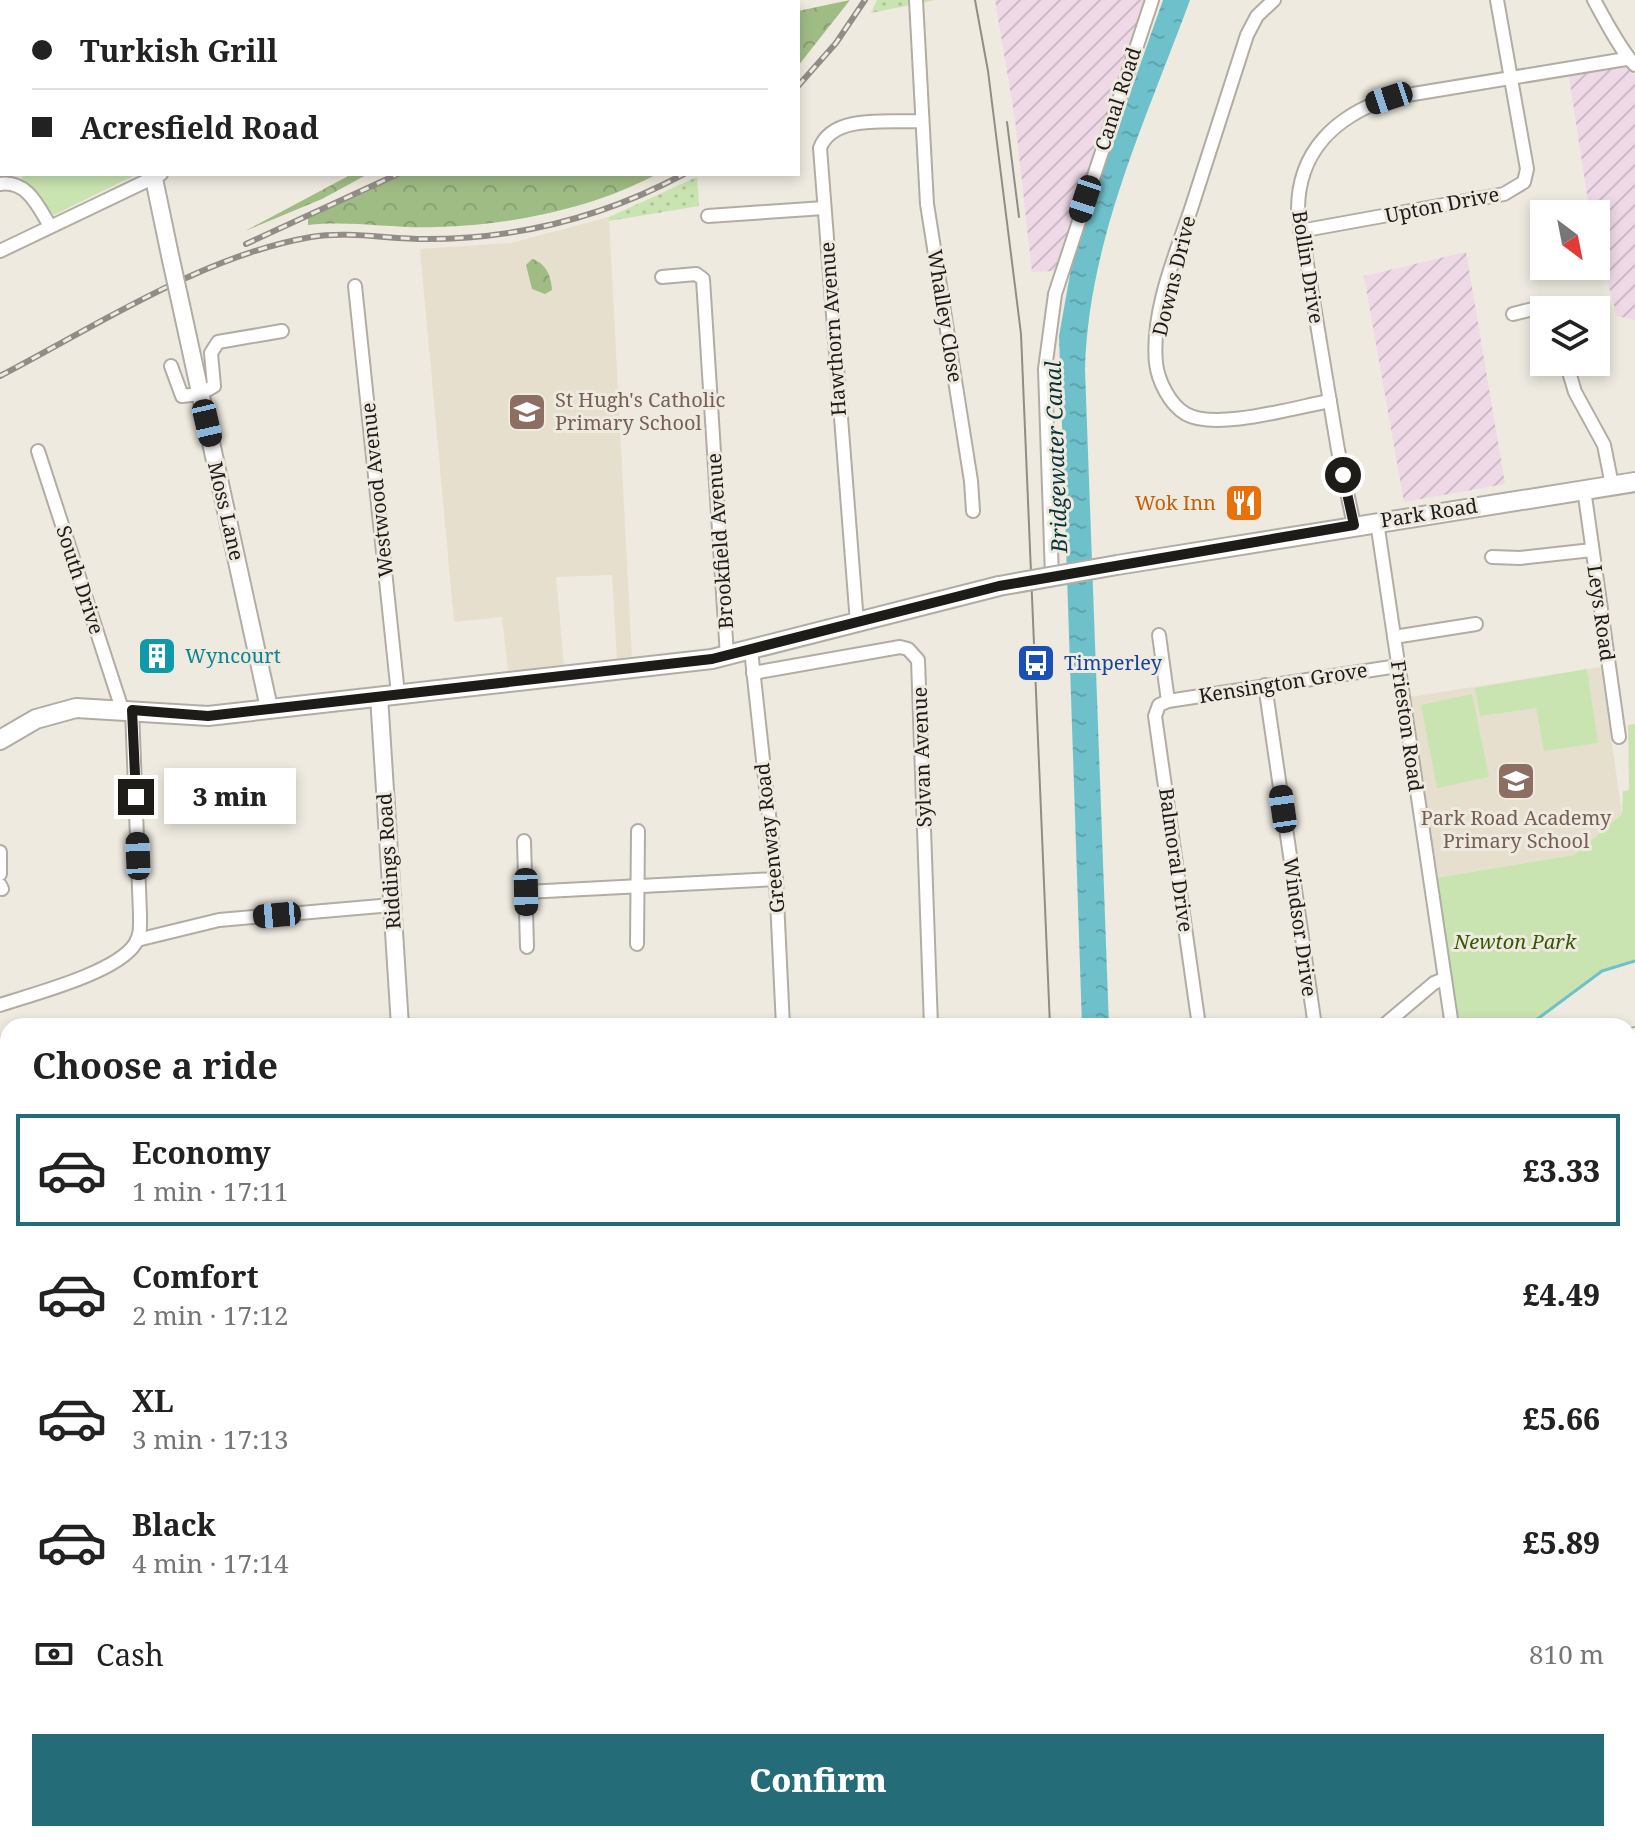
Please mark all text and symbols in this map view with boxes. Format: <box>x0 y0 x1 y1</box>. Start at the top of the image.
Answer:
text: Turkish Grill <box>80 30 278 71</box>
street label: Canal Road <box>1088 44 1147 154</box>
car <box>1362 79 1416 117</box>
text: Acresfield Road <box>80 107 319 148</box>
car <box>1066 172 1104 226</box>
street label: Upton Drive <box>1382 180 1501 229</box>
north arrow <box>1530 200 1610 280</box>
map controls <box>1530 200 1610 376</box>
street label: Bollin Drive <box>1286 208 1331 325</box>
street label: Downs Drive <box>1146 213 1202 339</box>
street label: Hawthorn Avenue <box>813 241 852 417</box>
street label: Whalley Close <box>922 248 969 384</box>
button: layers <box>1530 296 1610 376</box>
water label: Bridgewater Canal <box>1037 360 1073 555</box>
place label: St Hugh's Catholic Primary School <box>555 386 725 436</box>
school or university icon: St Hugh's Catholic Primary School <box>506 391 548 433</box>
car <box>190 397 224 449</box>
street label: Westwood Avenue <box>354 401 399 579</box>
street label: Brookfield Avenue <box>700 452 739 630</box>
route start <box>1325 457 1361 493</box>
street label: Moss Lane <box>202 459 251 563</box>
restaurant icon: Wok Inn <box>1223 482 1265 524</box>
place label: Wok Inn <box>1135 489 1216 516</box>
street label: Park Road <box>1378 492 1479 533</box>
street label: South Drive <box>50 522 111 638</box>
street label: Leys Road <box>1581 563 1622 663</box>
building icon: Wyncourt <box>136 635 178 677</box>
place label: Wyncourt <box>185 642 281 669</box>
bus stop icon: Timperley <box>1015 642 1057 684</box>
place label: Timperley <box>1064 649 1163 676</box>
street label: Kensington Grove <box>1197 656 1369 709</box>
street label: Frieston Road <box>1385 659 1430 793</box>
street label: Sylvan Avenue <box>906 686 937 828</box>
school or university icon: Park Road Academy Primary School <box>1495 760 1537 802</box>
street label: Greenway Road <box>748 762 791 914</box>
callout: 3 min <box>164 769 296 825</box>
text: 3 min <box>193 778 267 814</box>
route end <box>118 779 154 815</box>
car <box>1268 784 1298 834</box>
street label: Balmoral Drive <box>1153 786 1200 934</box>
street label: Riddings Road <box>370 792 407 930</box>
place label: Park Road Academy Primary School <box>1421 804 1612 854</box>
car <box>125 832 151 880</box>
street label: Windsor Drive <box>1277 856 1324 998</box>
car <box>514 868 538 916</box>
car <box>252 901 302 929</box>
park label: Newton Park <box>1453 928 1577 955</box>
text: Choose a ride <box>32 1041 278 1090</box>
text: Economy <box>132 1132 271 1173</box>
icon: car <box>36 1134 108 1206</box>
text: £3.33 <box>1523 1150 1600 1191</box>
text: 1 min · 17:11 <box>132 1173 289 1209</box>
text: Comfort <box>132 1256 259 1297</box>
icon: car <box>36 1258 108 1330</box>
text: £4.49 <box>1523 1274 1600 1315</box>
text: 2 min · 17:12 <box>132 1297 289 1333</box>
text: XL <box>132 1380 174 1421</box>
icon: car <box>36 1382 108 1454</box>
text: £5.66 <box>1523 1398 1600 1439</box>
text: 3 min · 17:13 <box>132 1421 289 1457</box>
text: Black <box>132 1504 216 1545</box>
icon: car <box>36 1506 108 1578</box>
text: £5.89 <box>1523 1522 1600 1563</box>
text: 4 min · 17:14 <box>132 1545 289 1581</box>
icon: cash <box>32 1632 76 1676</box>
text: Cash <box>96 1634 164 1675</box>
text: 810 m <box>1529 1636 1604 1672</box>
button: Confirm <box>32 1734 1604 1826</box>

